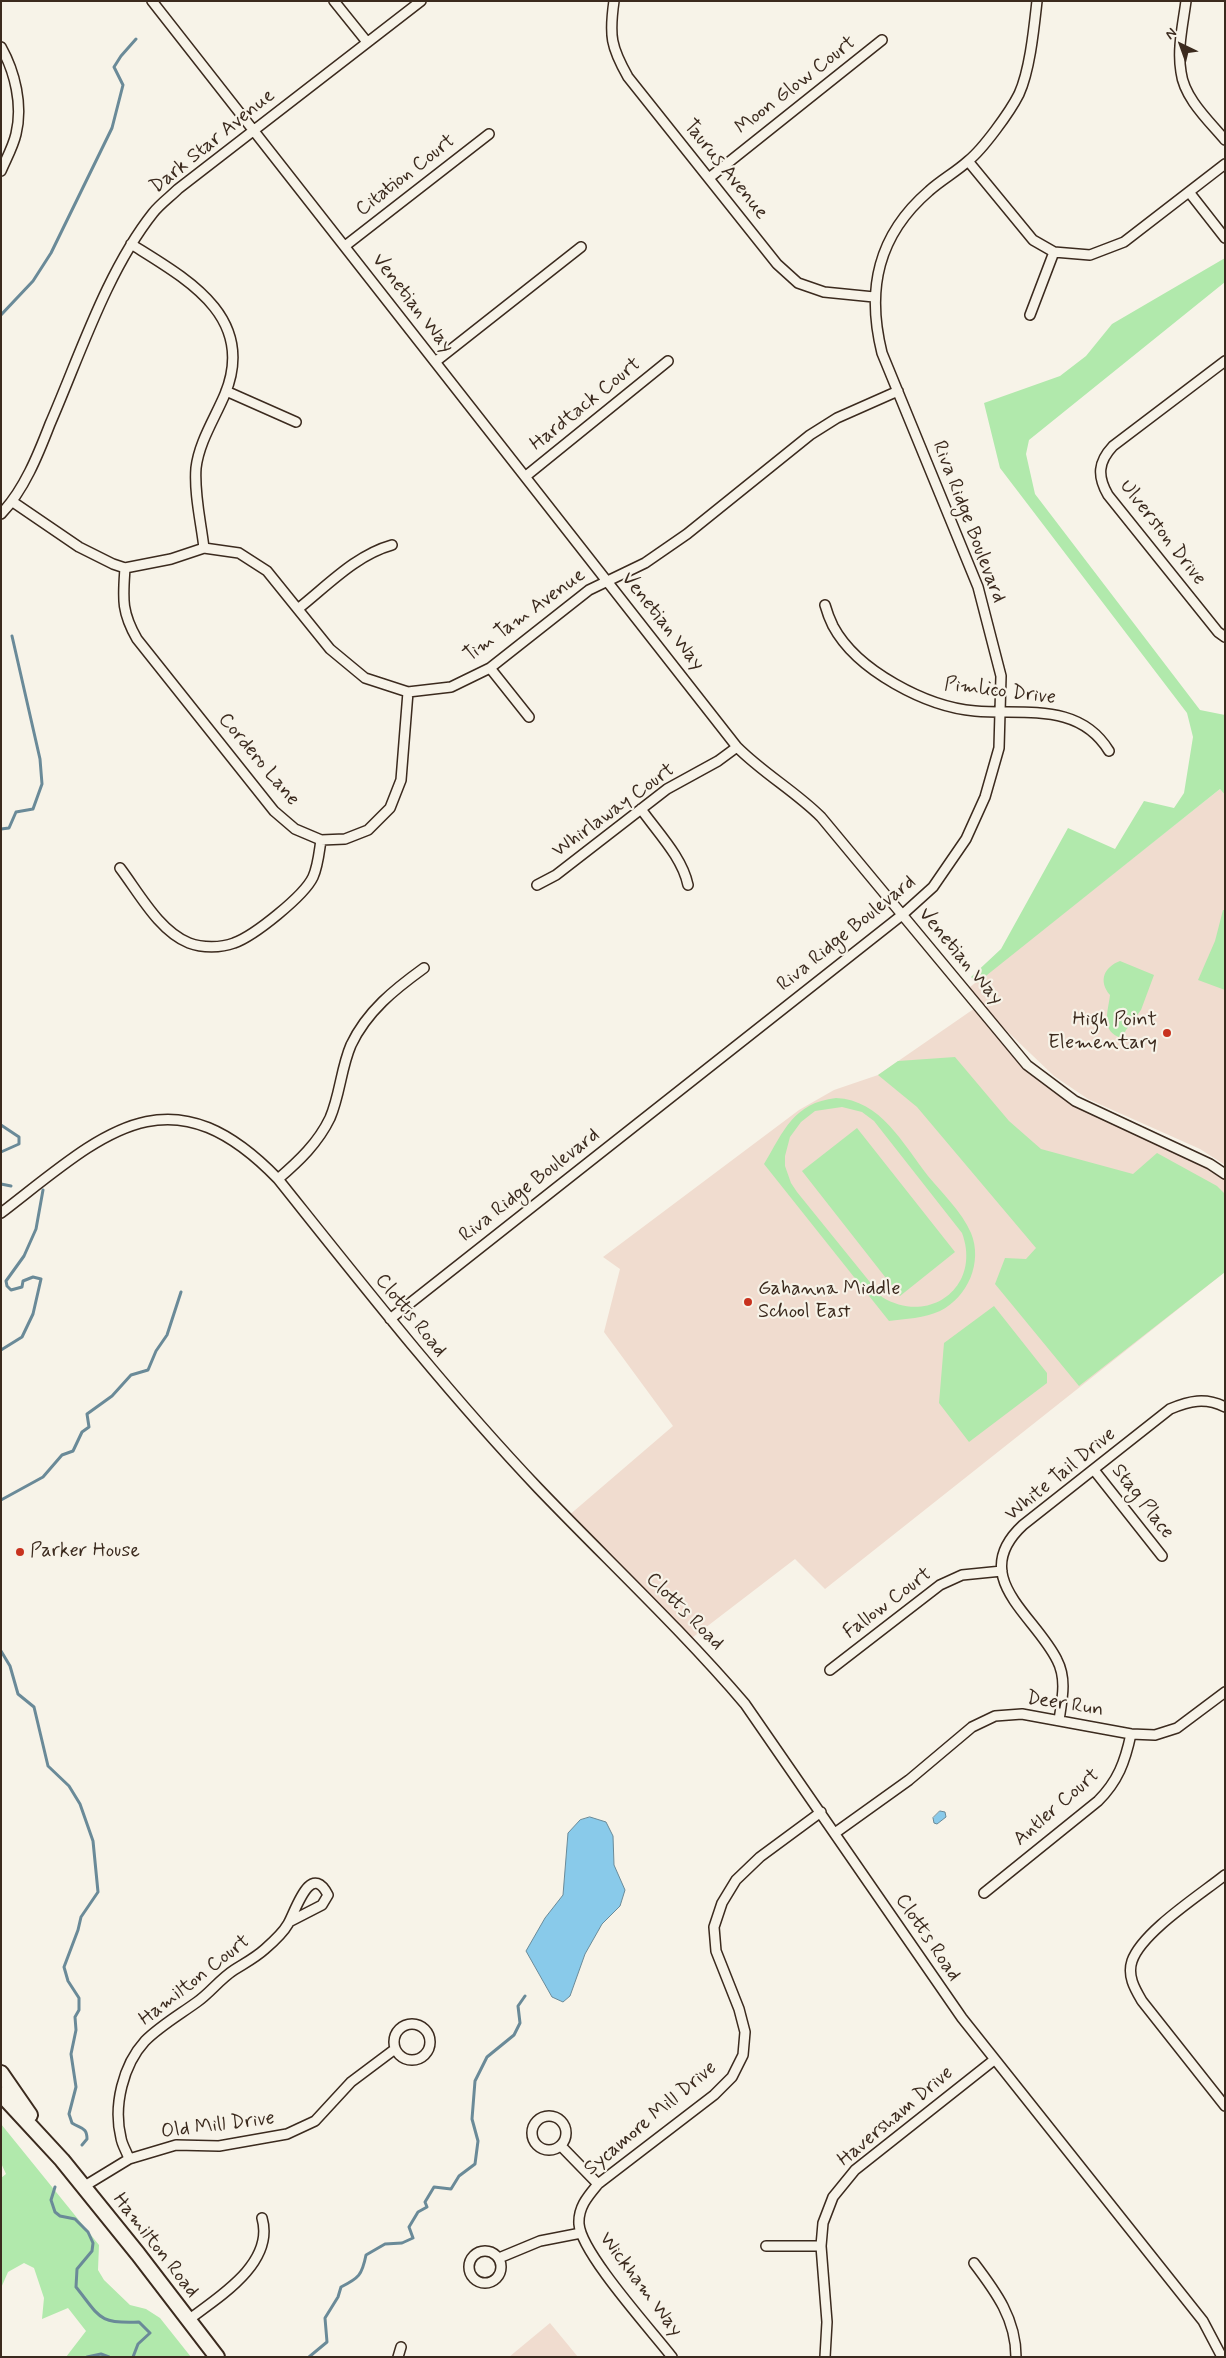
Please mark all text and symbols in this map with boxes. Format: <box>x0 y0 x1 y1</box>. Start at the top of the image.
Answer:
north arrow <box>1156 20 1206 70</box>
text: N <box>1161 24 1180 44</box>
street label: Moon Glow Court <box>731 32 861 140</box>
street label: Dark Star Avenue <box>146 84 280 200</box>
street label: Taurus Avenue <box>677 115 773 225</box>
street label: Citation Court <box>351 130 461 222</box>
street label: Venetian Way <box>366 249 458 359</box>
street label: Hardtack Court <box>526 353 646 457</box>
street label: Riva Ridge Boulevard <box>926 438 1010 606</box>
street label: Ulverston Drive <box>1113 475 1211 591</box>
street label: Tim Tam Avenue <box>460 564 590 668</box>
street label: Venetian Way <box>615 568 709 676</box>
street label: Pimlico Drive <box>943 673 1057 711</box>
street label: Cordero Lane <box>212 708 304 812</box>
street label: Whirlaway Court <box>548 759 680 863</box>
street label: Riva Ridge Boulevard <box>773 871 921 997</box>
street label: Venetian Way <box>912 903 1008 1011</box>
place label: High Point Elementary <box>1048 1009 1157 1056</box>
marker: High Point Elementary <box>1161 1027 1173 1039</box>
street label: Riva Ridge Boulevard <box>455 1124 605 1248</box>
street label: Clotts Road <box>369 1269 451 1363</box>
place label: Gahanna Middle School East <box>758 1278 900 1325</box>
marker: Gahanna Middle School East <box>742 1296 754 1308</box>
street label: White Tail Drive <box>1001 1423 1121 1527</box>
street label: Stag Place <box>1105 1460 1179 1544</box>
place label: Parker House <box>30 1540 140 1564</box>
marker: Parker House <box>14 1546 26 1558</box>
street label: Fallow Court <box>839 1563 937 1645</box>
street label: Clotts Road <box>640 1568 728 1656</box>
street label: Deer Run <box>1025 1687 1105 1723</box>
street label: Antler Court <box>1009 1764 1105 1852</box>
street label: Clotts Road <box>889 1890 965 1986</box>
street label: Hamilton Court <box>135 1930 255 2032</box>
street label: Sycamore Mill Drive <box>580 2057 722 2181</box>
street label: Haversham Drive <box>833 2062 959 2172</box>
street label: Old Mill Drive <box>160 2107 276 2145</box>
street label: Hamilton Road <box>107 2189 203 2303</box>
street label: Wickham Way <box>593 2228 687 2342</box>

